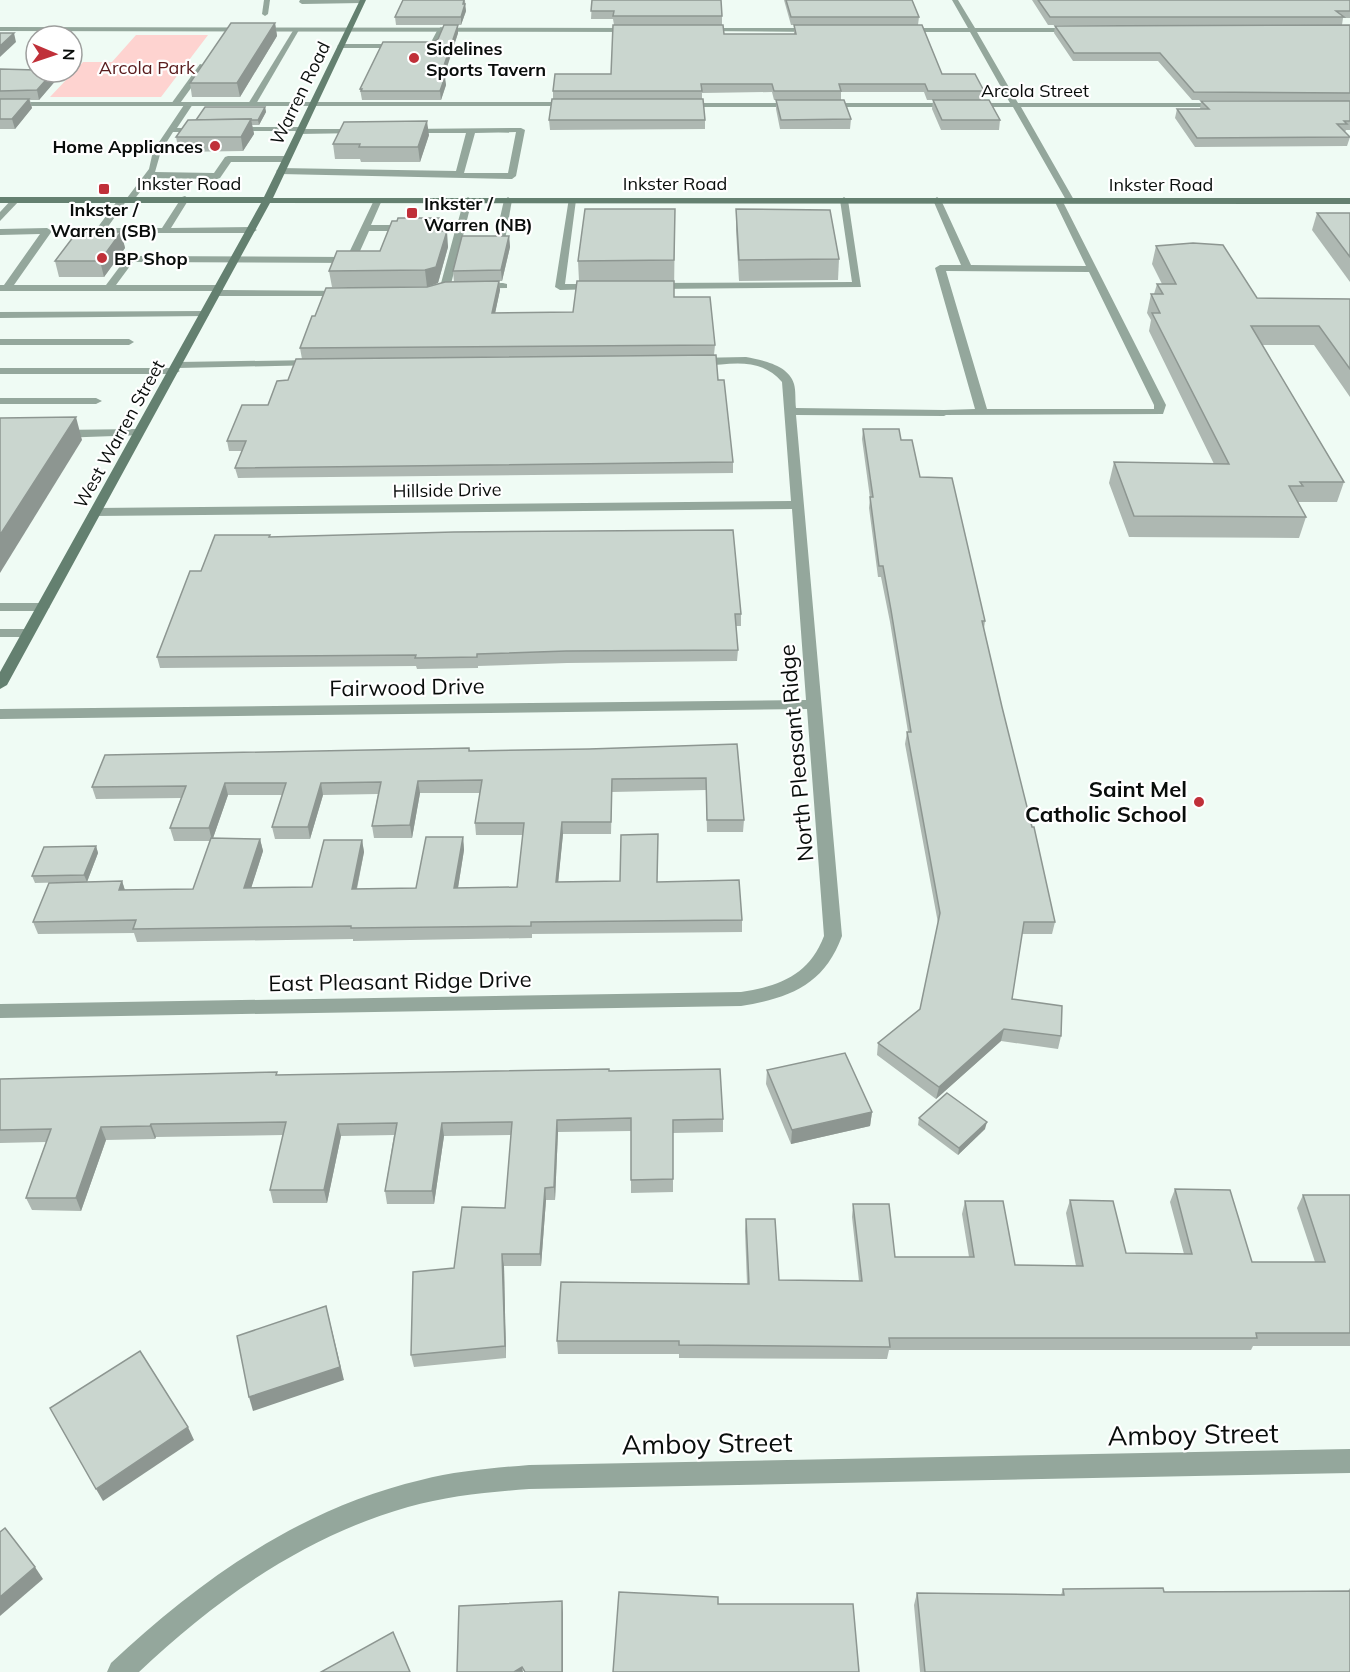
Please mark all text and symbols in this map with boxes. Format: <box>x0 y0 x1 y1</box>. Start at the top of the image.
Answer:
north arrow <box>24 24 84 84</box>
place label: Sidelines Sports Tavern <box>426 37 546 81</box>
street label: Warren Road <box>265 38 335 148</box>
text: N <box>59 48 79 61</box>
marker: Sidelines Sports Tavern <box>407 51 421 65</box>
park label: Arcola Park <box>99 56 196 79</box>
street label: Arcola Street <box>981 79 1089 102</box>
place label: Home Appliances <box>52 135 203 158</box>
marker: Home Appliances <box>208 139 222 153</box>
street label: Inkster Road <box>137 172 241 195</box>
street label: Inkster Road <box>623 172 727 195</box>
street label: Inkster Road <box>1109 173 1213 196</box>
marker: Inkster / Warren (SB) <box>97 182 111 196</box>
place label: Inkster / Warren (NB) <box>424 192 533 236</box>
place label: Inkster / Warren (SB) <box>51 198 157 242</box>
marker: Inkster / Warren (NB) <box>405 206 419 220</box>
place label: BP Shop <box>114 247 188 270</box>
marker: BP Shop <box>95 251 109 265</box>
street label: West Warren Street <box>69 356 169 512</box>
street label: Hillside Drive <box>392 478 502 502</box>
street label: North Pleasant Ridge <box>773 643 819 863</box>
street label: Fairwood Drive <box>329 672 485 702</box>
place label: Saint Mel Catholic School <box>1025 775 1187 828</box>
marker: Saint Mel Catholic School <box>1192 795 1206 809</box>
street label: East Pleasant Ridge Drive <box>268 965 532 997</box>
street label: Amboy Street <box>1107 1416 1279 1452</box>
street label: Amboy Street <box>621 1425 793 1461</box>

